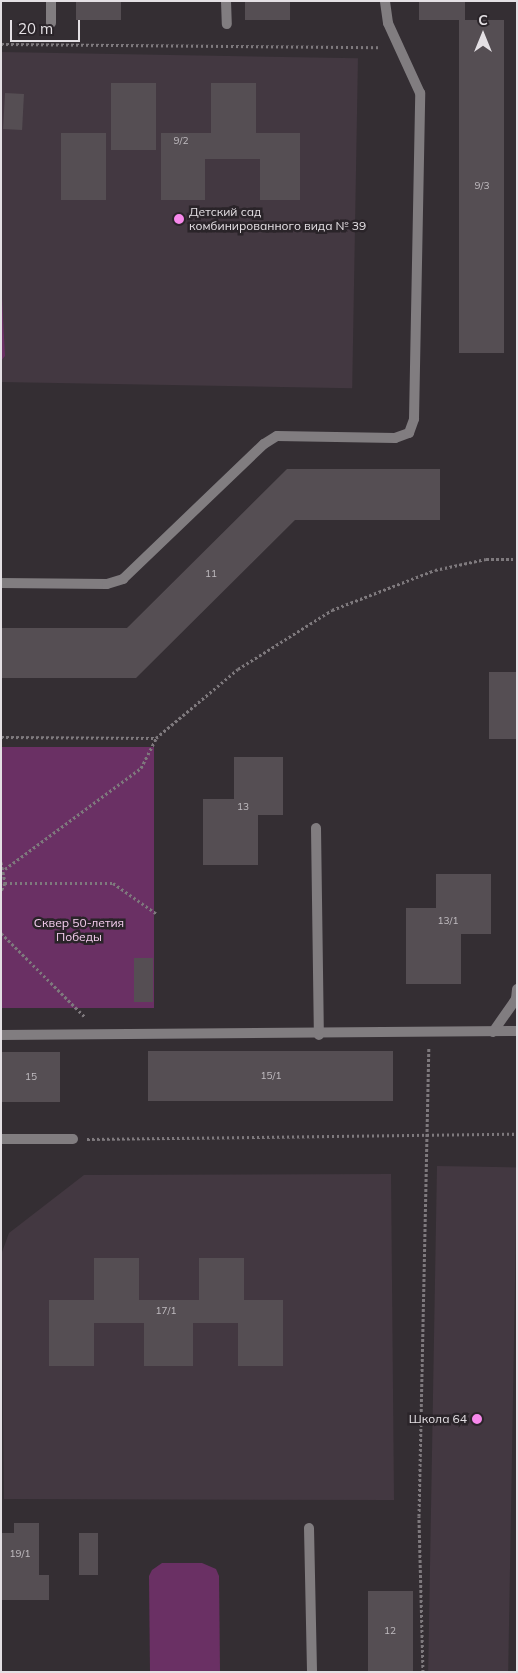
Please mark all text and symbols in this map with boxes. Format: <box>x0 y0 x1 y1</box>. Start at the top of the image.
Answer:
scale bar <box>12 10 82 42</box>
north arrow <box>458 10 508 60</box>
text: С <box>478 11 488 29</box>
text: 20 m <box>18 19 53 38</box>
house number: 9/2 <box>174 135 188 147</box>
house number: 9/3 <box>475 180 489 192</box>
place label: Детский сад комбинированного вида № 39 <box>189 205 366 233</box>
marker: Детский сад комбинированного вида № 39 <box>173 213 185 225</box>
house number: 11 <box>205 568 217 580</box>
house number: 13 <box>237 801 249 813</box>
house number: 13/1 <box>438 915 458 927</box>
park label: Сквер 50-летия Победы <box>34 916 124 944</box>
house number: 15/1 <box>261 1070 281 1082</box>
house number: 15 <box>25 1071 37 1083</box>
house number: 17/1 <box>156 1305 176 1317</box>
place label: Школа 64 <box>409 1412 467 1426</box>
marker: Школа 64 <box>471 1413 483 1425</box>
house number: 19/1 <box>10 1548 30 1560</box>
house number: 12 <box>384 1625 396 1637</box>

